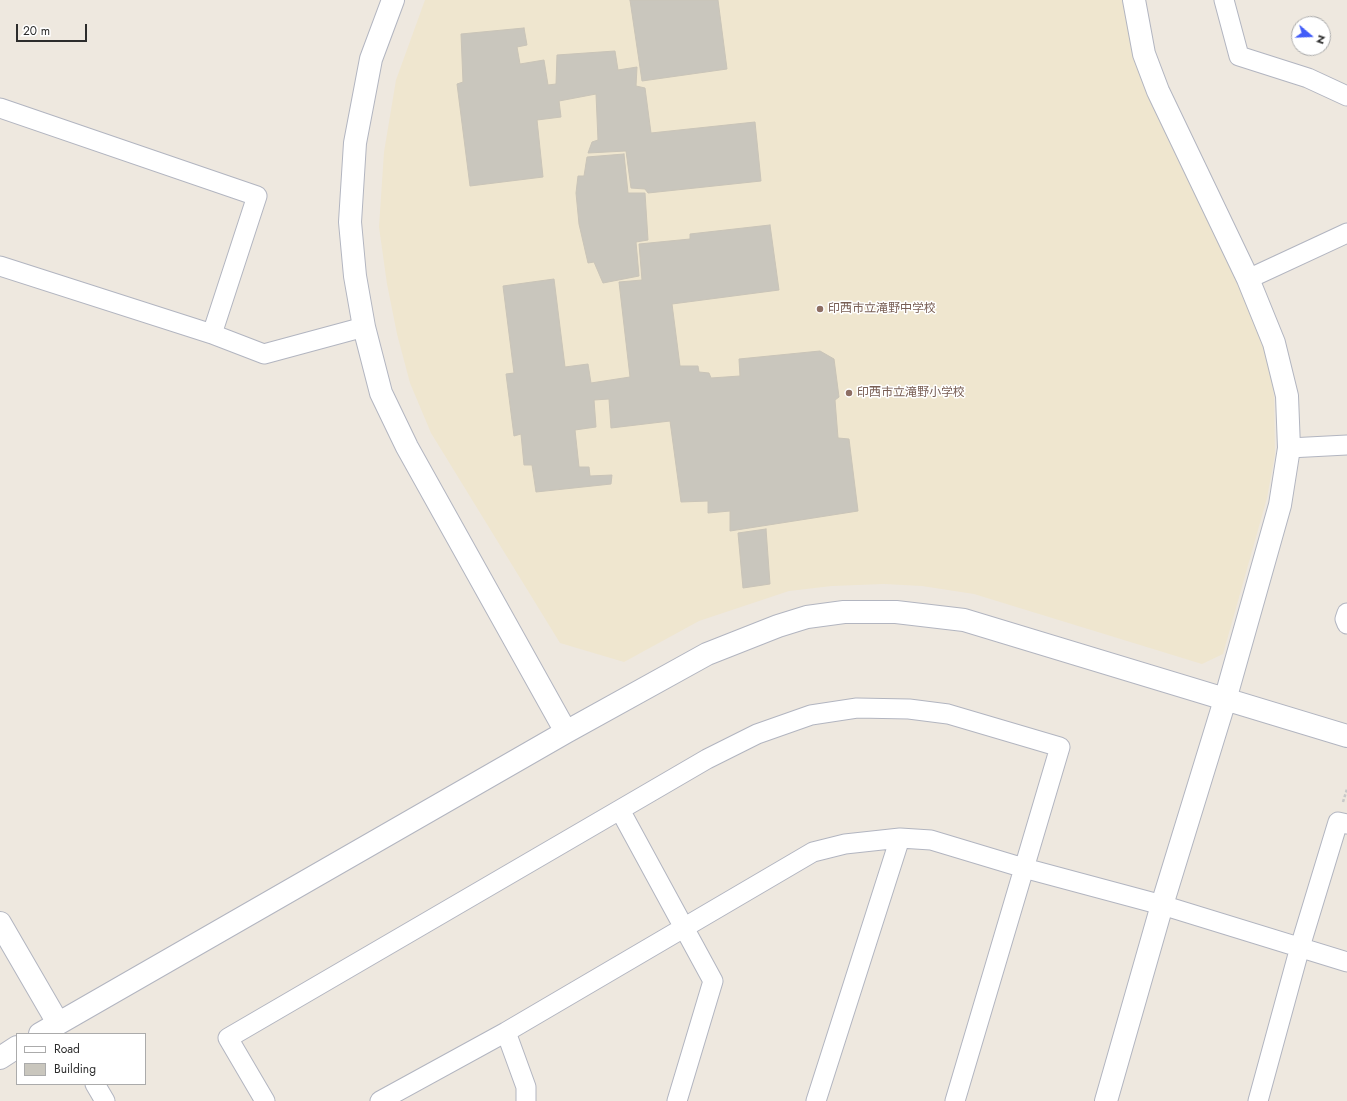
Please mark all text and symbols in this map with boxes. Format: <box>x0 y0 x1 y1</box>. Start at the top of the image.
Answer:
scale bar <box>18 16 89 42</box>
north arrow <box>1291 16 1331 56</box>
text: 20 m <box>23 22 50 40</box>
text: N <box>1312 33 1330 46</box>
place label: 印西市立滝野中学校 <box>828 302 936 316</box>
marker: 印西市立滝野中学校 <box>815 304 825 314</box>
place label: 印西市立滝野小学校 <box>857 386 965 400</box>
marker: 印西市立滝野小学校 <box>844 388 854 398</box>
legend <box>16 1033 146 1085</box>
text: Road <box>54 1040 80 1058</box>
text: Building <box>54 1060 96 1078</box>

